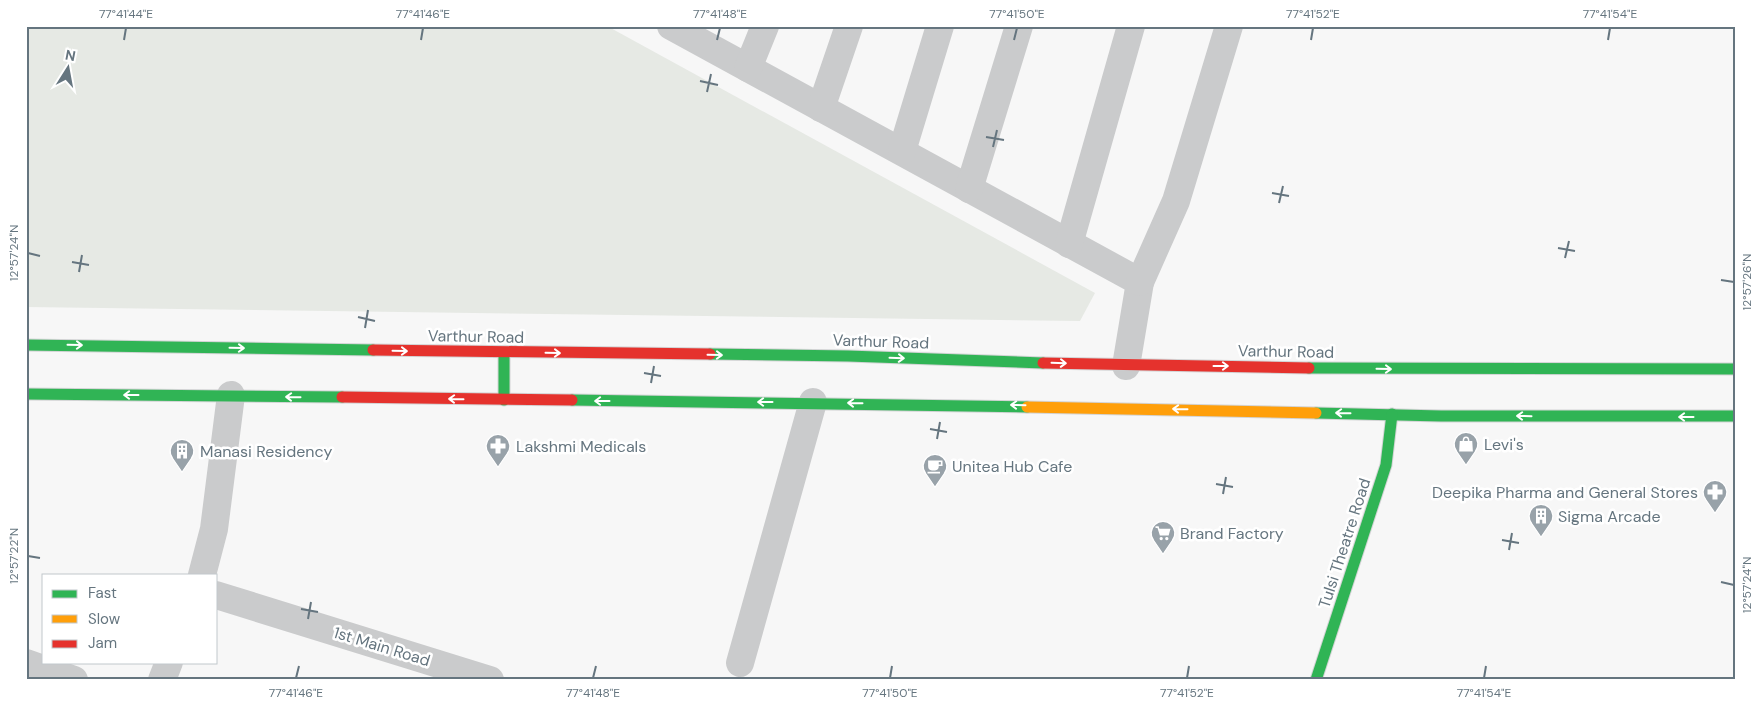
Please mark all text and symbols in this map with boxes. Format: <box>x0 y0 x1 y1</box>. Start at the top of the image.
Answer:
text: 77°41'44"E <box>99 6 153 22</box>
text: 77°41'46"E <box>396 6 450 22</box>
text: 77°41'48"E <box>693 6 747 22</box>
text: 77°41'50"E <box>989 6 1045 22</box>
text: 77°41'52"E <box>1286 6 1340 22</box>
text: 77°41'54"E <box>1583 6 1637 22</box>
north arrow <box>42 42 92 92</box>
text: N <box>64 45 77 65</box>
text: 12°57'24"N <box>6 225 22 281</box>
text: 12°57'26"N <box>1739 254 1755 310</box>
street label: Varthur Road <box>428 325 524 348</box>
street label: Varthur Road <box>832 329 930 354</box>
street label: Varthur Road <box>1238 340 1334 363</box>
one-way arrow <box>67 341 83 350</box>
one-way arrow <box>229 343 245 353</box>
one-way arrow <box>392 346 408 356</box>
one-way arrow <box>544 348 560 358</box>
one-way arrow <box>706 350 723 360</box>
one-way arrow <box>888 353 904 363</box>
one-way arrow <box>1051 359 1067 368</box>
one-way arrow <box>1213 361 1229 371</box>
one-way arrow <box>1376 364 1392 374</box>
one-way arrow <box>123 390 139 400</box>
one-way arrow <box>285 392 301 401</box>
one-way arrow <box>448 394 464 404</box>
one-way arrow <box>594 396 610 406</box>
one-way arrow <box>757 397 773 407</box>
one-way arrow <box>848 398 864 407</box>
one-way arrow <box>1010 400 1026 410</box>
one-way arrow <box>1173 404 1189 414</box>
one-way arrow <box>1335 408 1352 418</box>
one-way arrow <box>1516 411 1532 421</box>
one-way arrow <box>1678 412 1694 422</box>
shop icon: Levi's <box>1453 431 1479 465</box>
pharmacy icon: Lakshmi Medicals <box>485 433 511 467</box>
place label: Levi's <box>1484 434 1524 455</box>
place label: Lakshmi Medicals <box>516 436 646 457</box>
building icon: Manasi Residency <box>169 438 195 472</box>
place label: Manasi Residency <box>200 441 333 462</box>
cafe icon: Unitea Hub Cafe <box>922 453 948 487</box>
place label: Unitea Hub Cafe <box>952 456 1072 477</box>
street label: Tulsi Theatre Road <box>1314 476 1375 611</box>
pharmacy icon: Deepika Pharma and General Stores <box>1702 479 1728 513</box>
place label: Deepika Pharma and General Stores <box>1432 482 1698 503</box>
building icon: Sigma Arcade <box>1528 503 1554 537</box>
place label: Sigma Arcade <box>1558 506 1660 527</box>
supermarket icon: Brand Factory <box>1150 520 1176 554</box>
place label: Brand Factory <box>1180 523 1284 544</box>
text: 12°57'22"N <box>6 528 22 584</box>
text: 12°57'24"N <box>1739 557 1755 613</box>
legend <box>42 574 218 664</box>
text: Fast <box>88 583 117 603</box>
text: Slow <box>88 609 121 629</box>
street label: 1st Main Road <box>331 622 433 671</box>
text: Jam <box>88 633 117 653</box>
text: 77°41'46"E <box>269 685 323 701</box>
text: 77°41'48"E <box>566 685 620 701</box>
text: 77°41'50"E <box>862 685 918 701</box>
text: 77°41'52"E <box>1160 685 1214 701</box>
text: 77°41'54"E <box>1457 685 1511 701</box>

